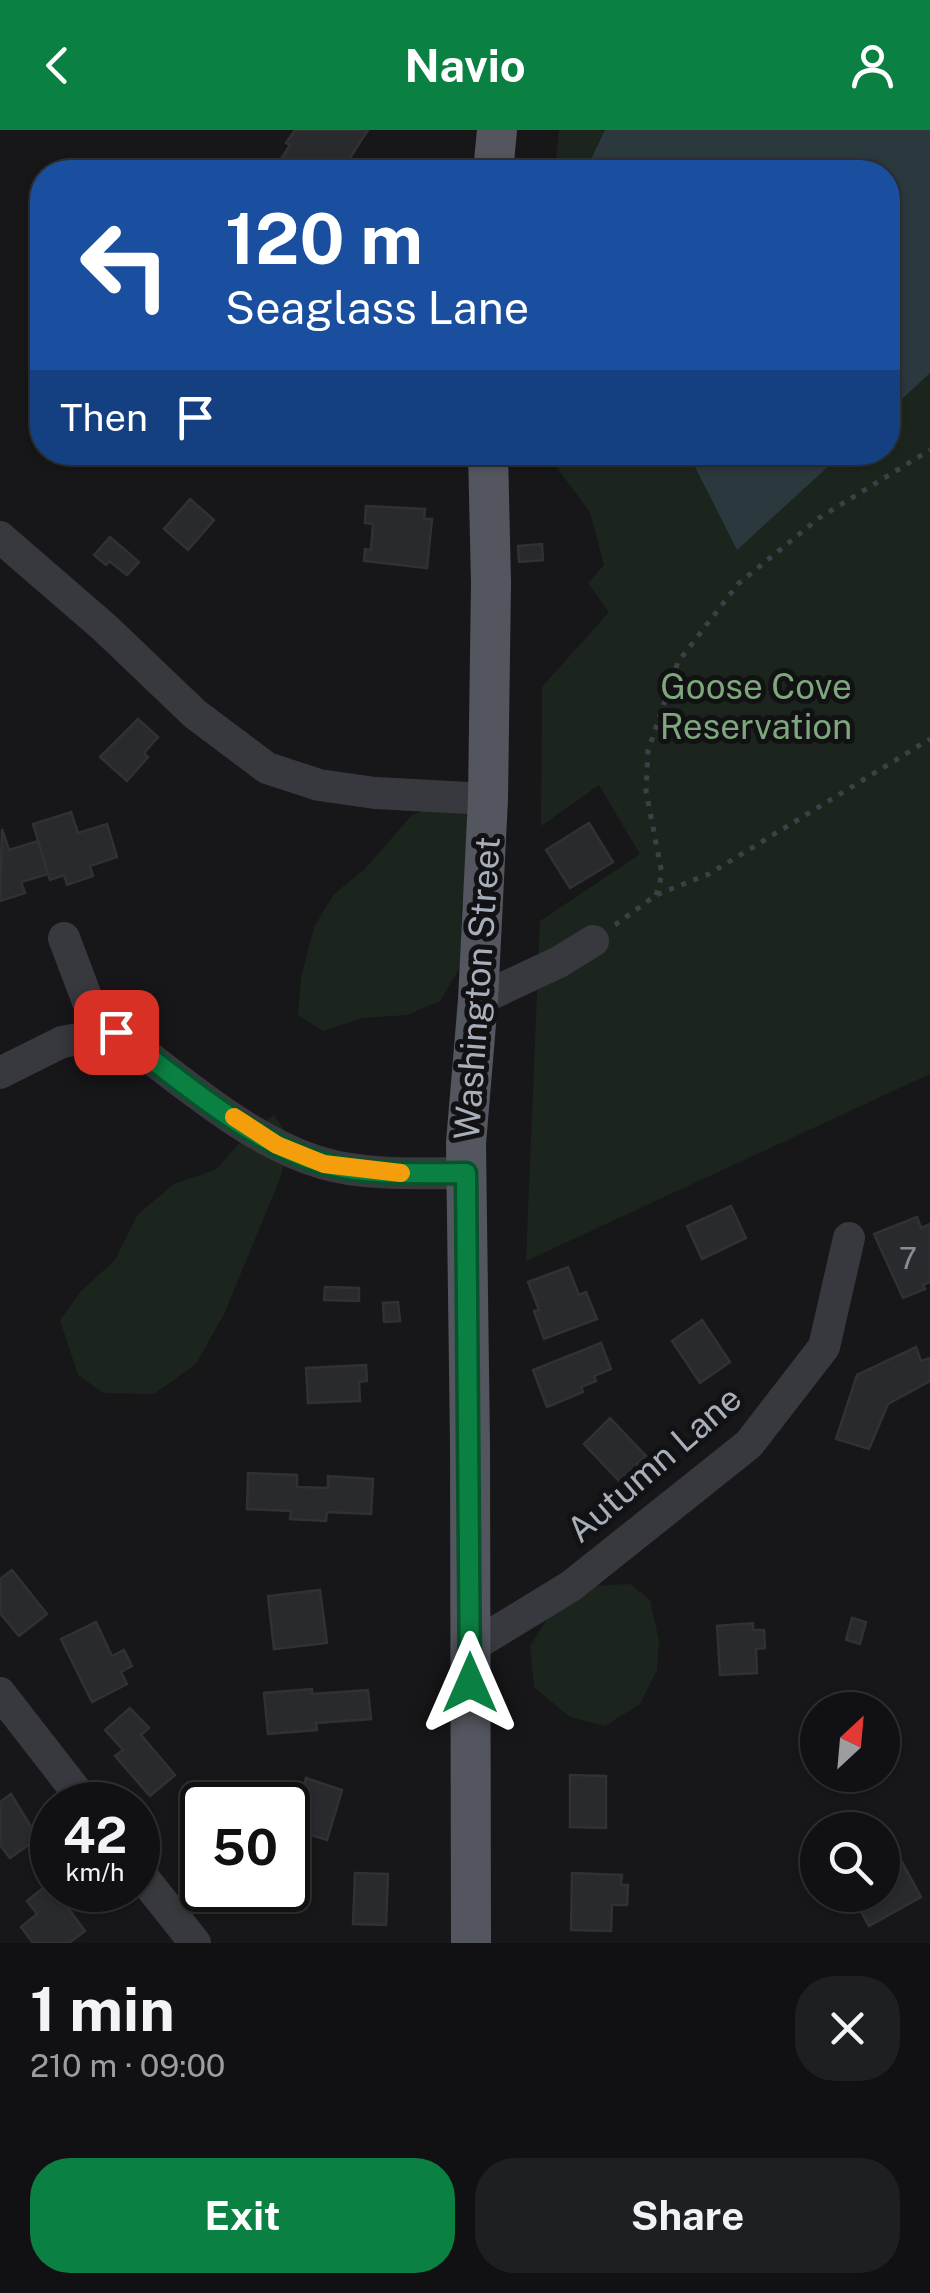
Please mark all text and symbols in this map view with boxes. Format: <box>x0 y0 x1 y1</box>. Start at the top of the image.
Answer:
icon: back <box>30 38 85 93</box>
icon: person <box>845 38 900 93</box>
text: Navio <box>404 39 526 92</box>
text: 120 m <box>225 197 423 280</box>
icon: left <box>60 200 190 330</box>
text: Seaglass Lane <box>225 281 529 334</box>
icon: arrive <box>168 390 223 445</box>
text: Then <box>60 395 148 440</box>
park label: Goose Cove Reservation <box>660 666 852 747</box>
street label: Washington Street <box>446 835 508 1141</box>
pin <box>74 990 159 1075</box>
icon: arrive <box>89 1005 144 1060</box>
house number: 7 <box>899 1240 917 1276</box>
street label: Autumn Lane <box>559 1377 749 1551</box>
position arrow <box>418 1631 522 1735</box>
north arrow <box>800 1692 900 1792</box>
map controls <box>800 1692 900 1912</box>
speed limit sign: 50 <box>180 1782 310 1912</box>
text: 42 <box>63 1805 127 1864</box>
button: search <box>800 1812 900 1912</box>
text: km/h <box>66 1857 124 1887</box>
text: 1 min <box>30 1974 175 2045</box>
button: close <box>795 1976 900 2081</box>
text: 210 m · 09:00 <box>30 2047 225 2084</box>
button: Exit <box>30 2158 455 2273</box>
button: Share <box>475 2158 900 2273</box>

